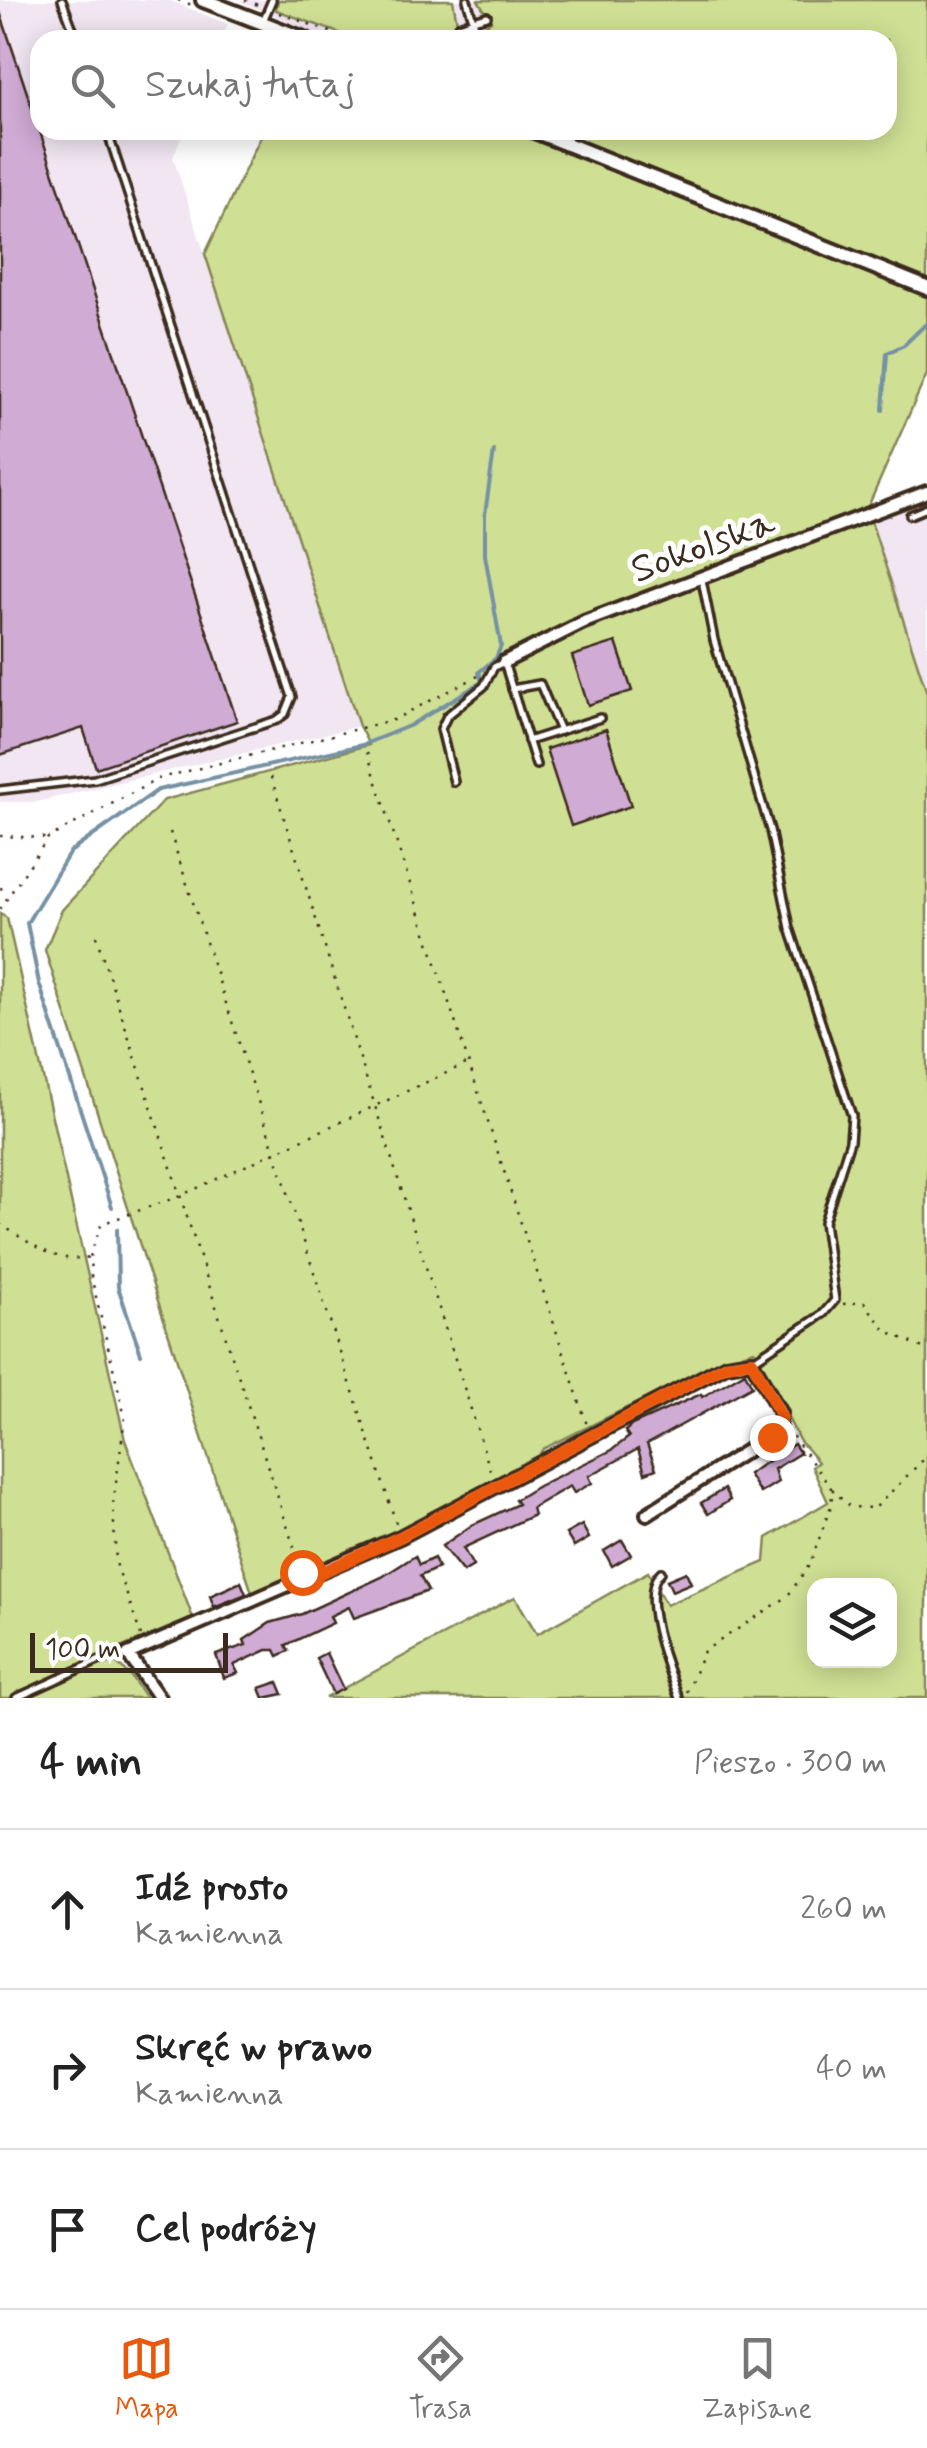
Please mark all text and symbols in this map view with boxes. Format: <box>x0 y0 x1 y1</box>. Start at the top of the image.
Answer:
search box <box>30 30 897 140</box>
icon: search <box>65 58 120 113</box>
text: Szukaj tutaj <box>145 61 355 110</box>
street label: Sokolska <box>624 497 783 597</box>
route end <box>750 1415 796 1461</box>
route start <box>280 1550 326 1596</box>
map controls <box>807 1578 897 1668</box>
button: layers <box>807 1578 897 1668</box>
scale bar <box>30 1628 228 1672</box>
text: 100 m <box>45 1632 120 1669</box>
text: 4 min <box>40 1736 142 1791</box>
text: Pieszo · 300 m <box>694 1742 887 1784</box>
text: Idź prosto <box>135 1864 288 1913</box>
icon: ahead <box>40 1882 95 1937</box>
text: 260 m <box>800 1888 887 1930</box>
text: Kamienna <box>135 1913 284 1955</box>
text: Skręć w prawo <box>135 2024 372 2073</box>
icon: right <box>40 2042 95 2097</box>
text: 40 m <box>816 2048 887 2090</box>
text: Kamienna <box>135 2073 284 2115</box>
icon: arrive <box>40 2202 95 2257</box>
text: Cel podróży <box>135 2205 317 2254</box>
tab: Mapa <box>115 2331 179 2428</box>
tab: Trasa <box>409 2331 472 2428</box>
tab: Zapisane <box>702 2331 812 2428</box>

